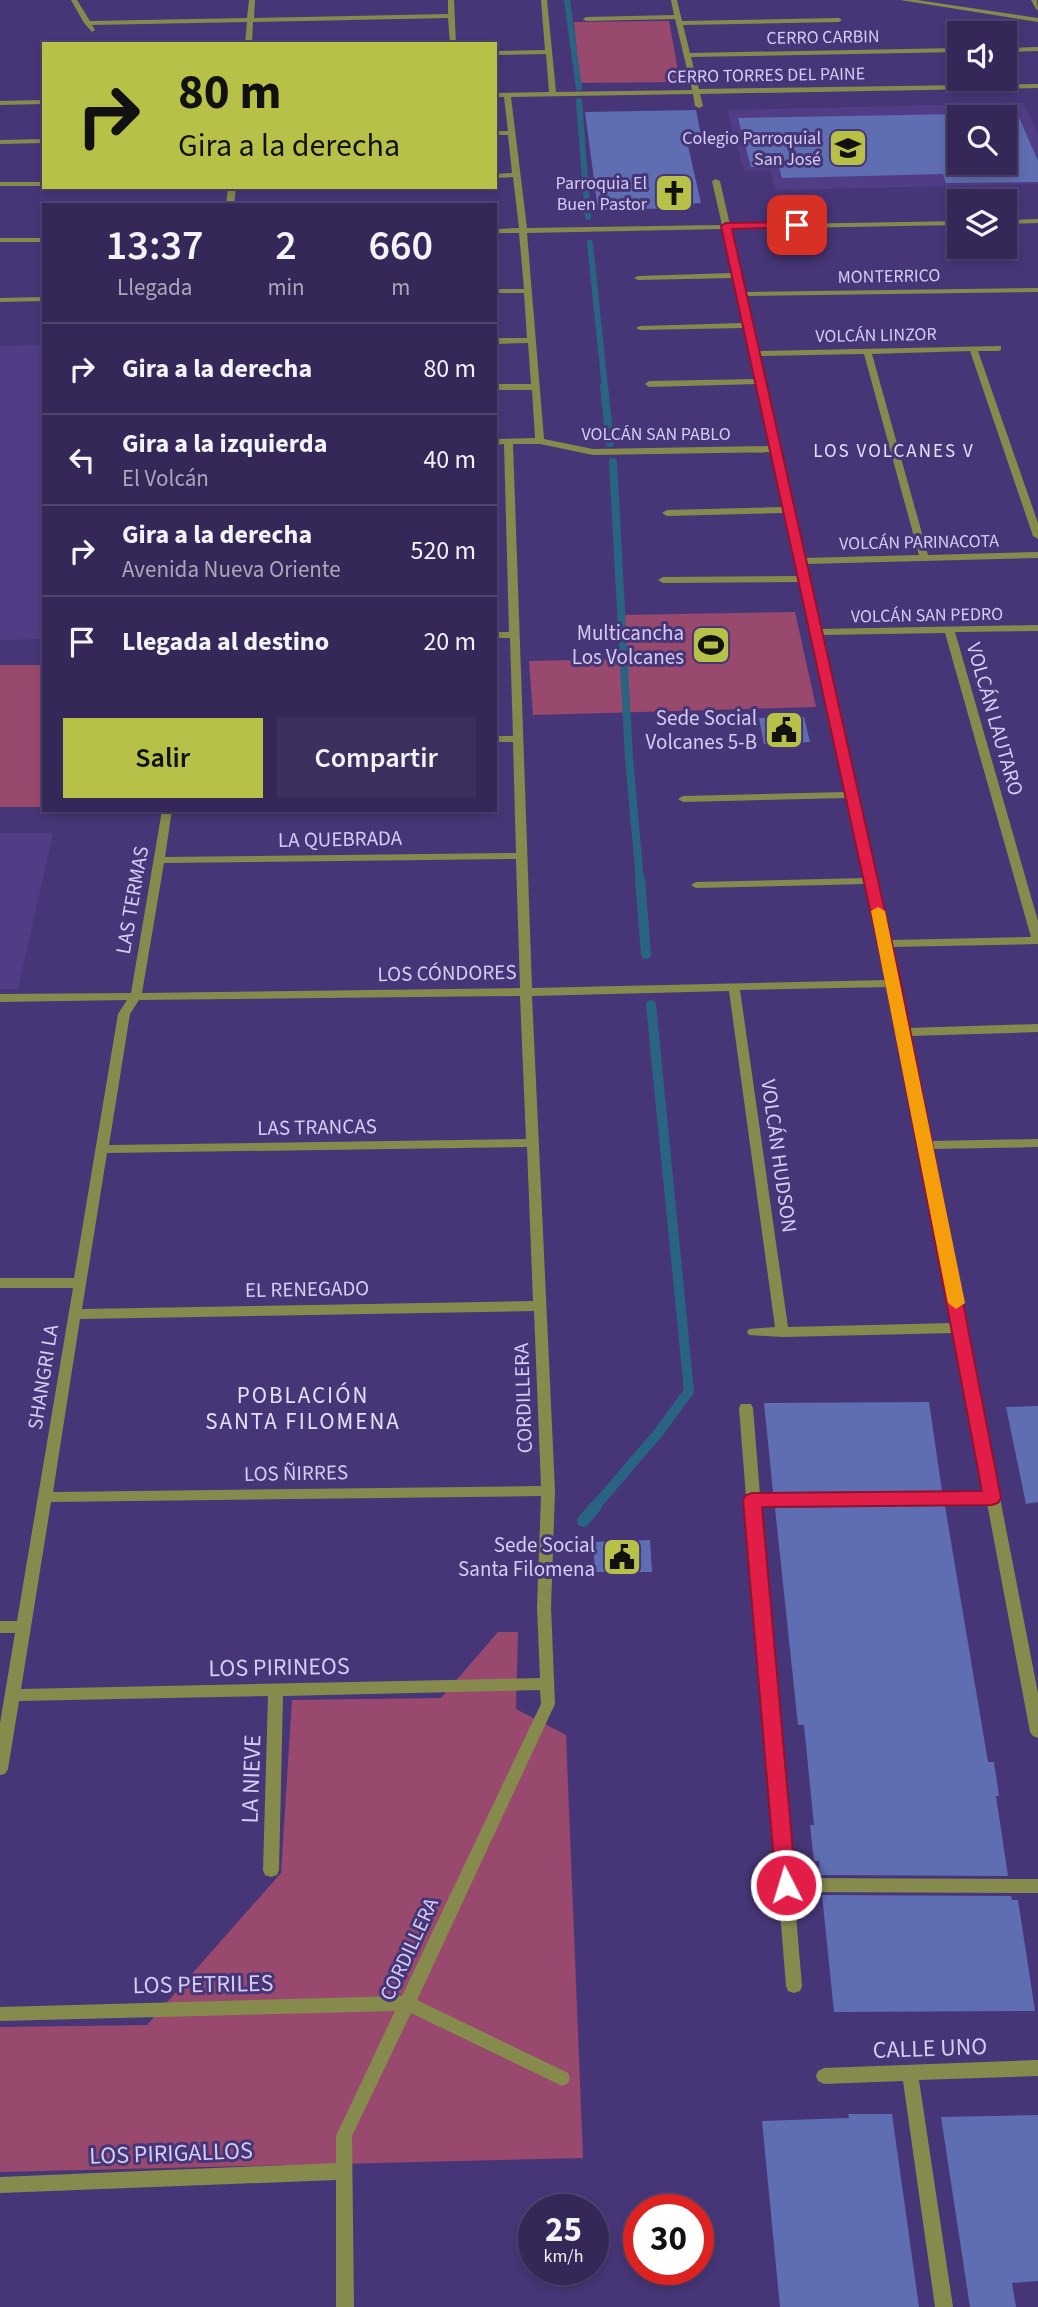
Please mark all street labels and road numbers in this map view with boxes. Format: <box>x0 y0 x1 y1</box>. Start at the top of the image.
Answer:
street label: CERRO CARBIN <box>766 24 880 51</box>
street label: CERRO TORRES DEL PAINE <box>667 61 865 90</box>
street label: MONTERRICO <box>837 263 941 290</box>
street label: VOLCÁN LINZOR <box>815 322 937 349</box>
street label: VOLCÁN SAN PABLO <box>581 422 731 447</box>
street label: VOLCÁN PARINACOTA <box>839 529 999 556</box>
street label: VOLCÁN SAN PEDRO <box>851 602 1003 629</box>
street label: VOLCÁN LAUTARO <box>959 639 1031 799</box>
street label: LA QUEBRADA <box>278 823 403 855</box>
street label: LAS TERMAS <box>108 844 156 956</box>
street label: LOS CÓNDORES <box>377 957 517 989</box>
street label: VOLCÁN HUDSON <box>753 1078 805 1234</box>
street label: LAS TRANCAS <box>257 1111 377 1143</box>
street label: EL RENEGADO <box>245 1273 369 1305</box>
street label: SHANGRI LA <box>20 1322 66 1432</box>
street label: CORDILLERA <box>506 1342 540 1454</box>
street label: LOS ÑIRRES <box>244 1457 348 1489</box>
street label: LOS PIRINEOS <box>208 1649 350 1686</box>
street label: LA NIEVE <box>232 1734 271 1824</box>
street label: CORDILLERA <box>372 1892 446 2005</box>
street label: LOS PETRILES <box>132 1966 274 2003</box>
street label: CALLE UNO <box>872 2029 988 2068</box>
street label: LOS PIRIGALLOS <box>89 2133 253 2174</box>

